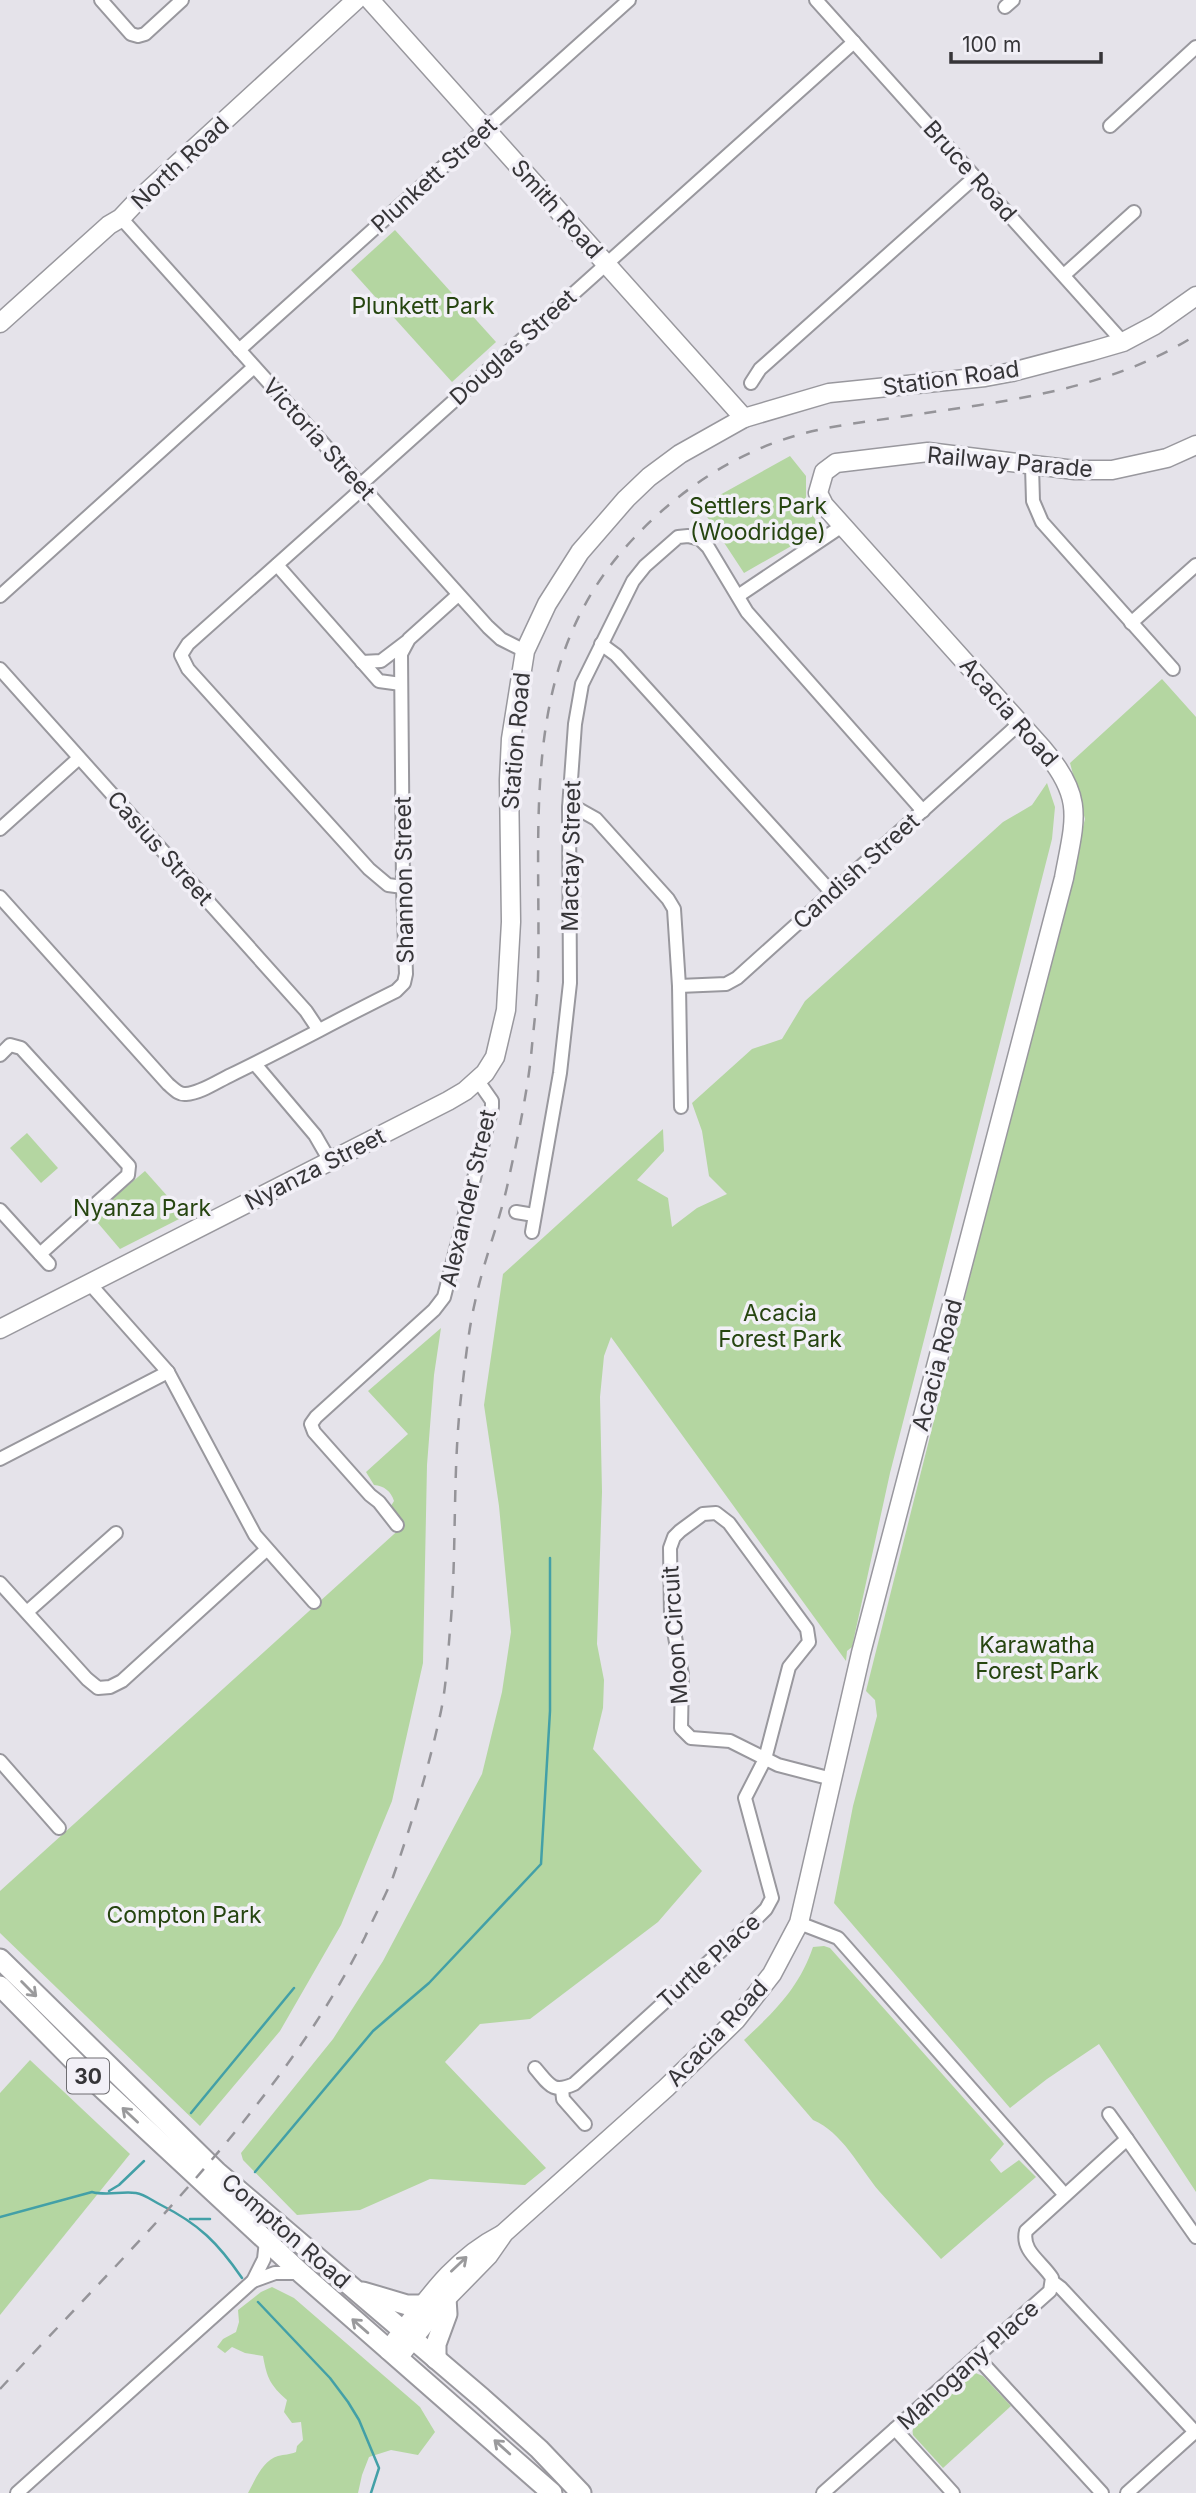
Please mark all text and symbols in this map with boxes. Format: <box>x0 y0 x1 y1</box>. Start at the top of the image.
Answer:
scale bar <box>951 21 1102 65</box>
text: 100 m <box>962 32 1021 57</box>
street label: North Road <box>125 111 235 215</box>
street label: Plunkett Street <box>366 111 503 239</box>
street label: Bruce Road <box>918 115 1022 227</box>
street label: Smith Road <box>505 154 609 264</box>
street label: Douglas Street <box>444 283 582 411</box>
park label: Plunkett Park <box>351 292 495 320</box>
street label: Station Road <box>881 355 1021 401</box>
street label: Victoria Street <box>257 372 381 506</box>
street label: Railway Parade <box>926 441 1094 483</box>
park label: Settlers Park (Woodridge) <box>689 492 827 546</box>
street label: Acacia Road <box>954 652 1064 772</box>
street label: Station Road <box>496 671 536 811</box>
street label: Mactay Street <box>556 780 586 932</box>
street label: Casius Street <box>101 785 219 911</box>
street label: Shannon Street <box>389 796 419 964</box>
street label: Candish Street <box>787 807 925 935</box>
street label: Alexander Street <box>434 1106 502 1289</box>
street label: Nyanza Street <box>240 1121 390 1216</box>
park label: Nyanza Park <box>73 1194 211 1222</box>
street label: Acacia Road <box>906 1296 968 1434</box>
park label: Acacia Forest Park <box>718 1299 842 1353</box>
street label: Moon Circuit <box>656 1564 694 1705</box>
park label: Karawatha Forest Park <box>975 1631 1099 1685</box>
park label: Compton Park <box>106 1901 262 1929</box>
street label: Turtle Place <box>652 1908 766 2014</box>
street label: Acacia Road <box>660 1974 774 2092</box>
one-way arrow <box>21 1981 38 1998</box>
road number: 30 <box>67 2058 109 2094</box>
one-way arrow <box>122 2106 139 2123</box>
street label: Compton Road <box>216 2167 356 2295</box>
one-way arrow <box>450 2255 467 2272</box>
street label: Mahogany Place <box>892 2294 1044 2436</box>
one-way arrow <box>352 2318 370 2334</box>
one-way arrow <box>493 2439 511 2455</box>

